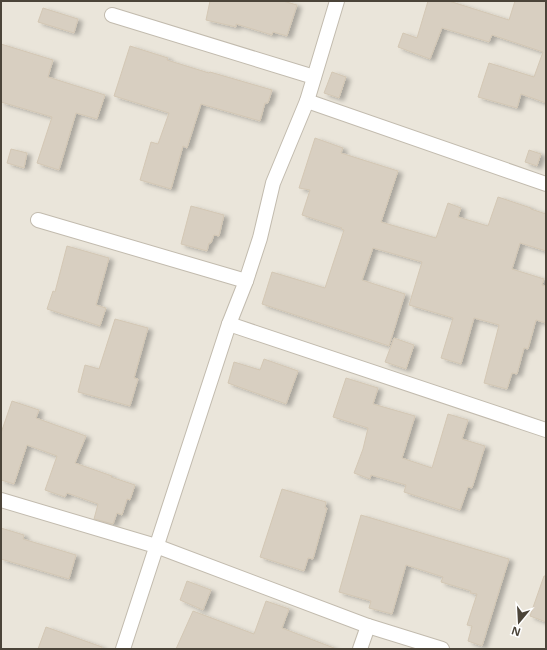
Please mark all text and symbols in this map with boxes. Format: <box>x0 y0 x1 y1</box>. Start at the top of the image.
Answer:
north arrow <box>499 602 539 642</box>
text: N <box>509 623 522 641</box>

